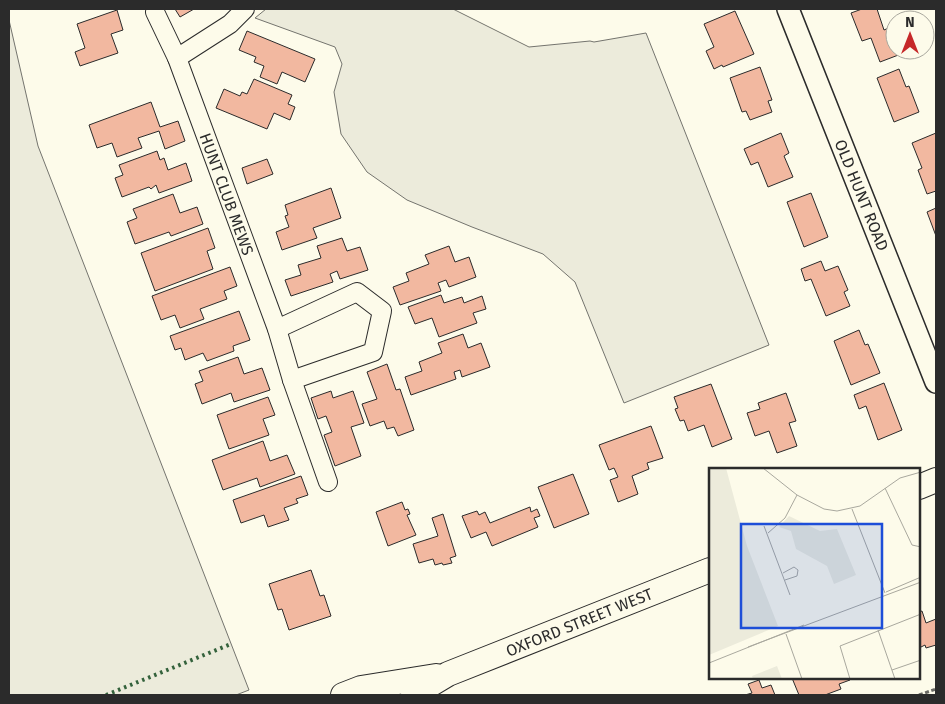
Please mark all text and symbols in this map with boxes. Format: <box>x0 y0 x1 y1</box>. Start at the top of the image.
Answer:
north arrow <box>885 10 935 60</box>
text: N <box>905 14 915 31</box>
street label: HUNT CLUB MEWS <box>196 130 258 258</box>
street label: OLD HUNT ROAD <box>831 137 893 254</box>
inset map <box>709 468 920 679</box>
street label: OXFORD STREET WEST <box>503 584 656 661</box>

